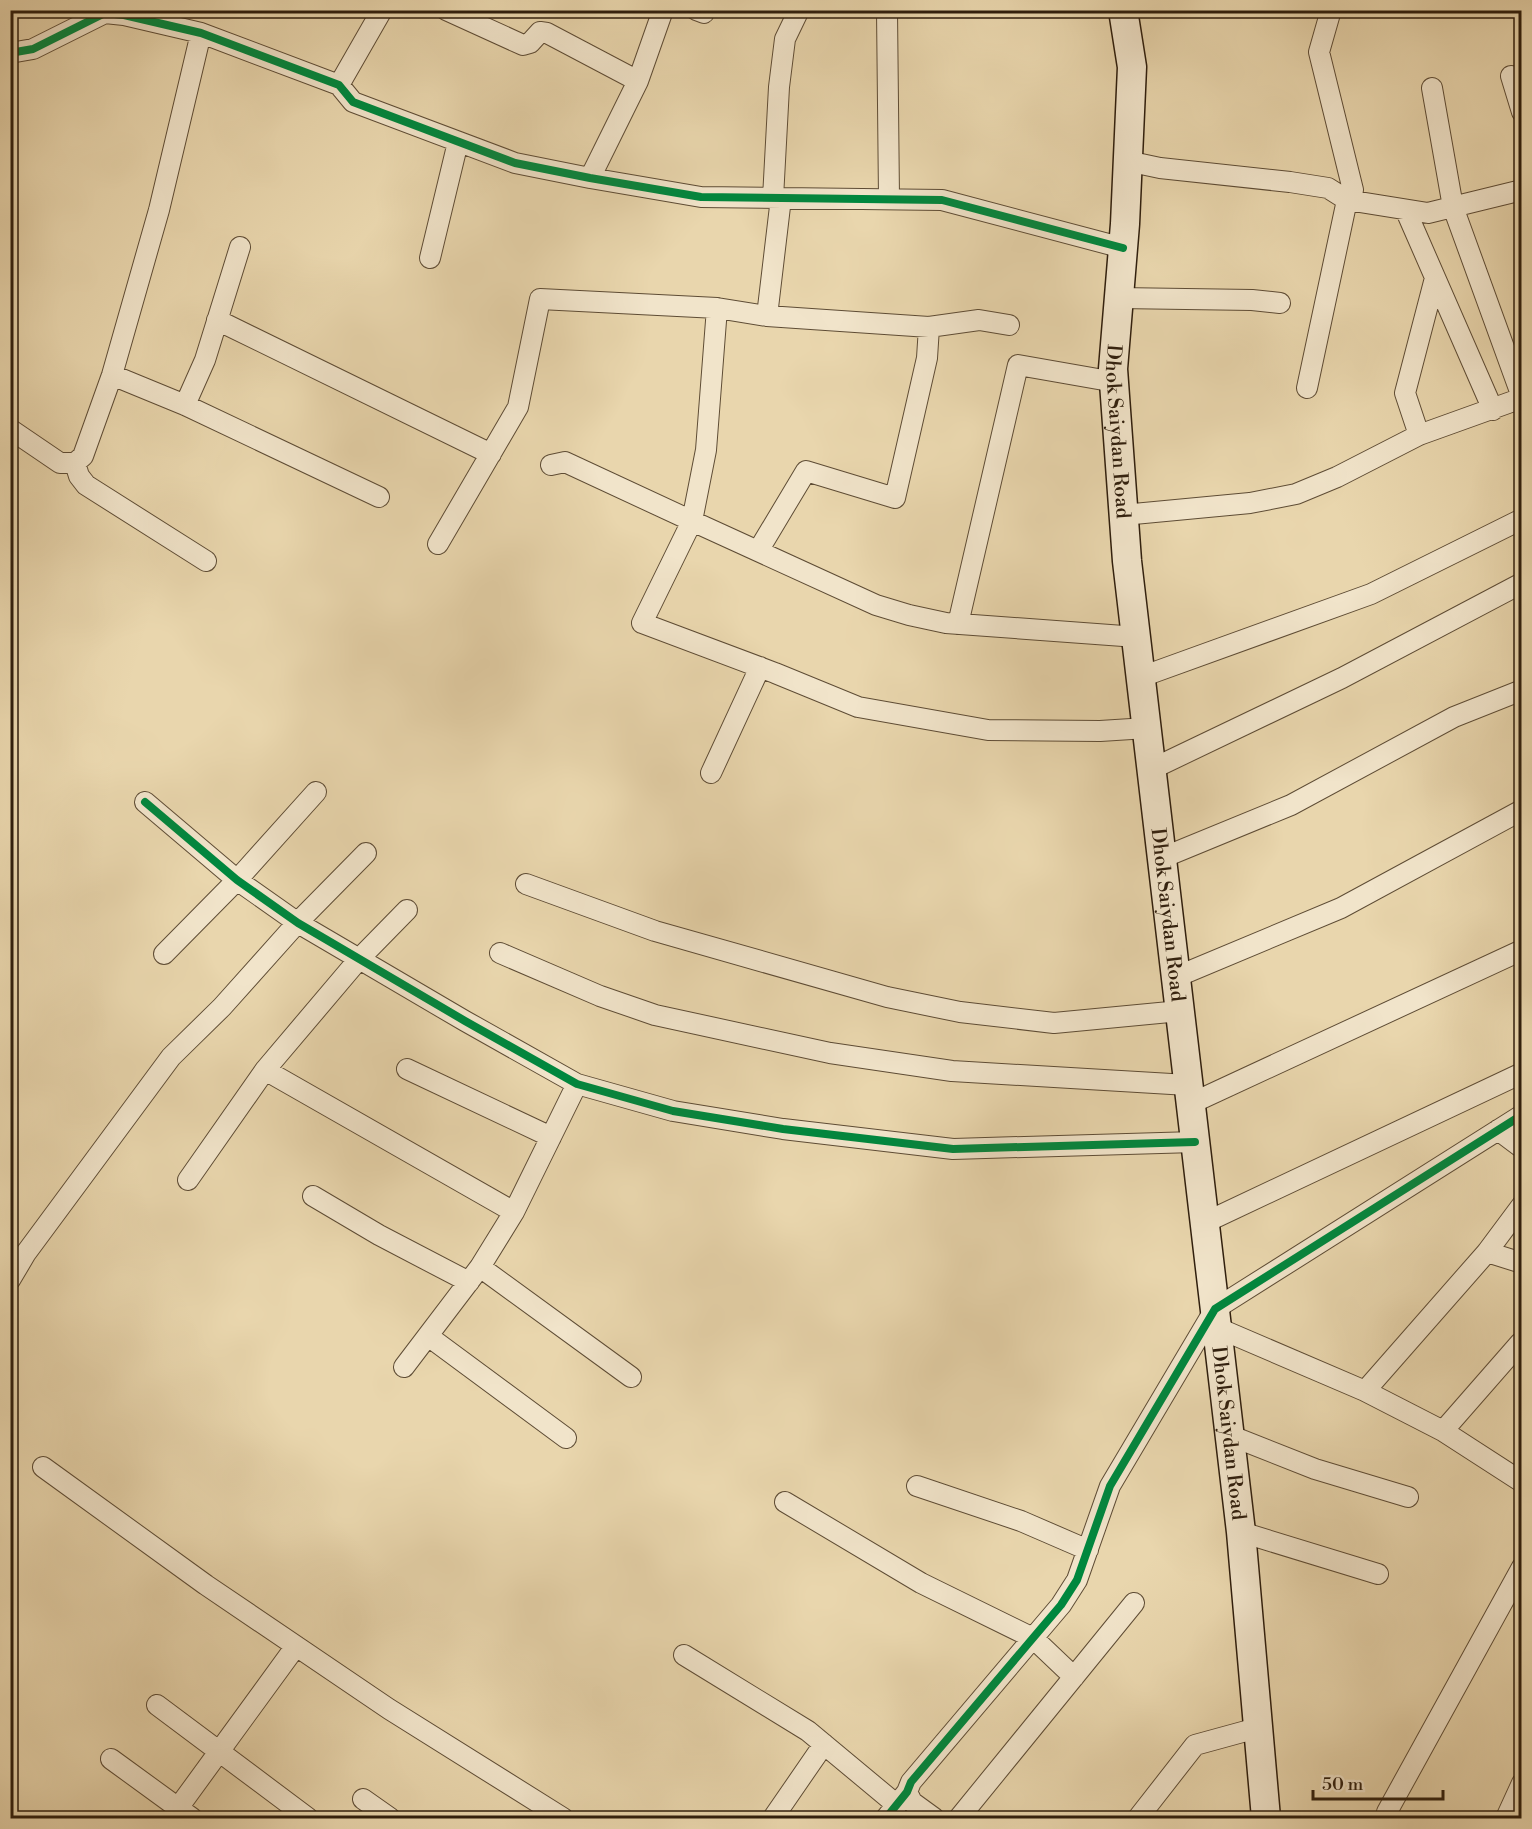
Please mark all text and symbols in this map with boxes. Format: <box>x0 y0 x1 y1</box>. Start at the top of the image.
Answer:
street label: Dhok Saiydan Road <box>1099 343 1135 520</box>
street label: Dhok Saiydan Road <box>1144 827 1190 1004</box>
street label: Dhok Saiydan Road <box>1205 1345 1251 1522</box>
scale bar <box>1313 1763 1444 1801</box>
text: 50 m <box>1322 1773 1364 1796</box>

